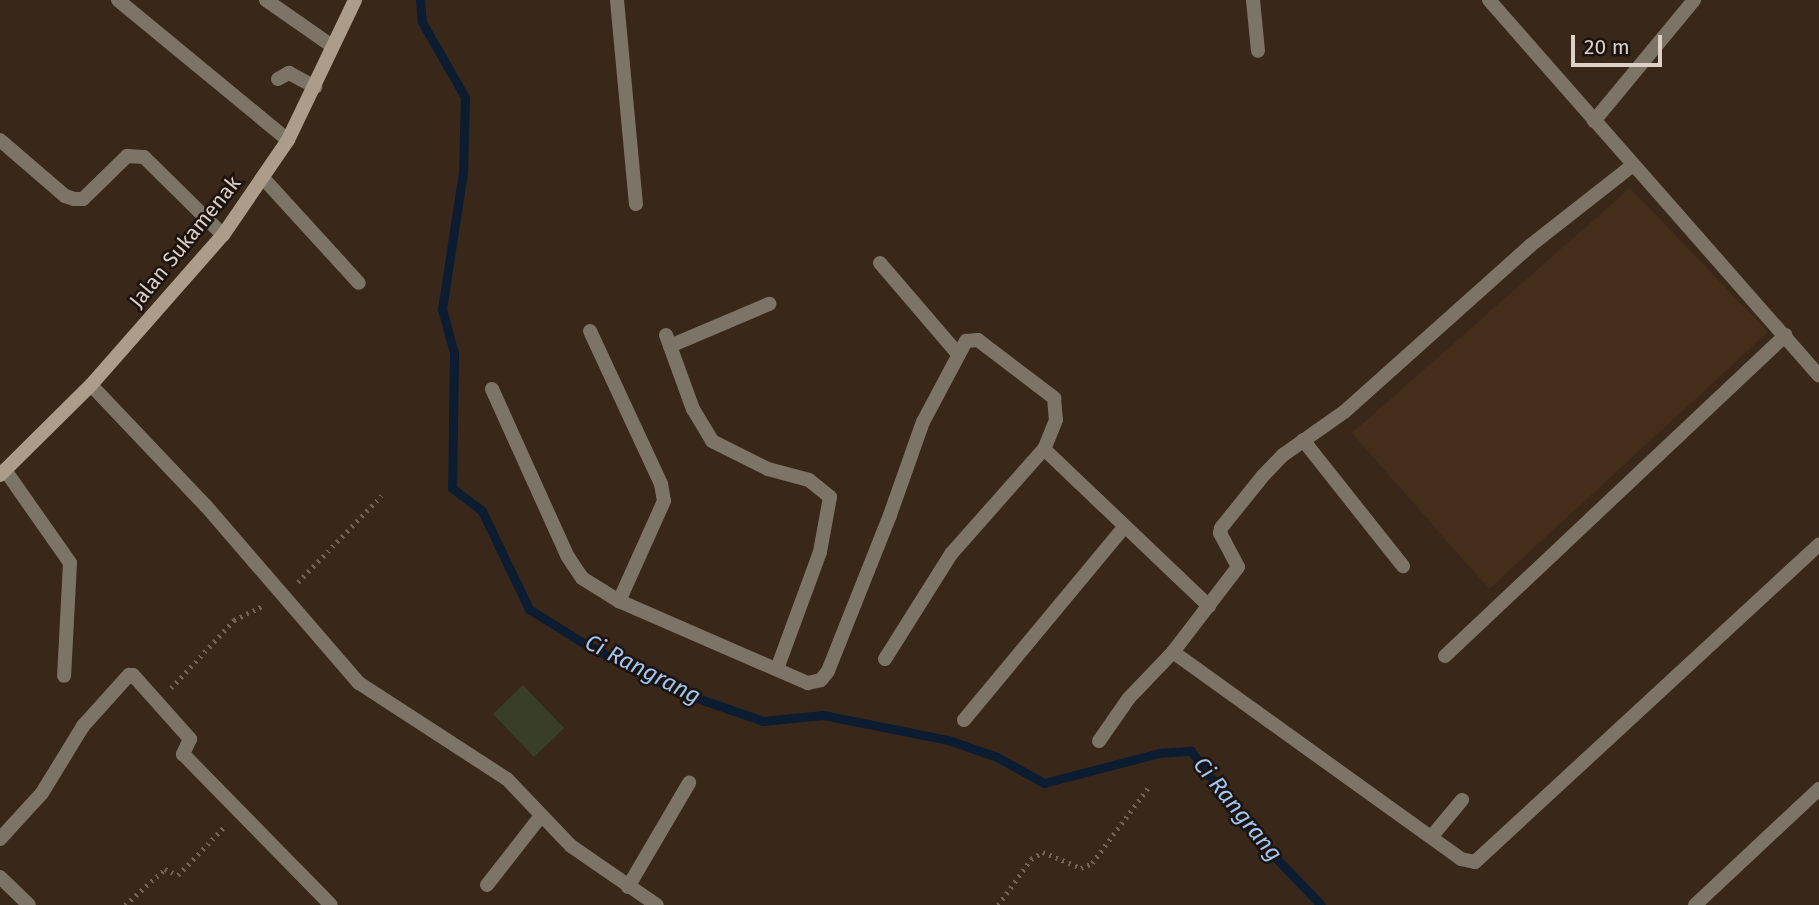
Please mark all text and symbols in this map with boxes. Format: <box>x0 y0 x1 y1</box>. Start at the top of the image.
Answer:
scale bar <box>1574 21 1665 65</box>
text: 20 m <box>1584 34 1630 60</box>
street label: Jalan Sukamenak <box>124 171 246 313</box>
water label: Ci Rangrang <box>581 628 705 710</box>
water label: Ci Rangrang <box>1188 751 1288 867</box>

